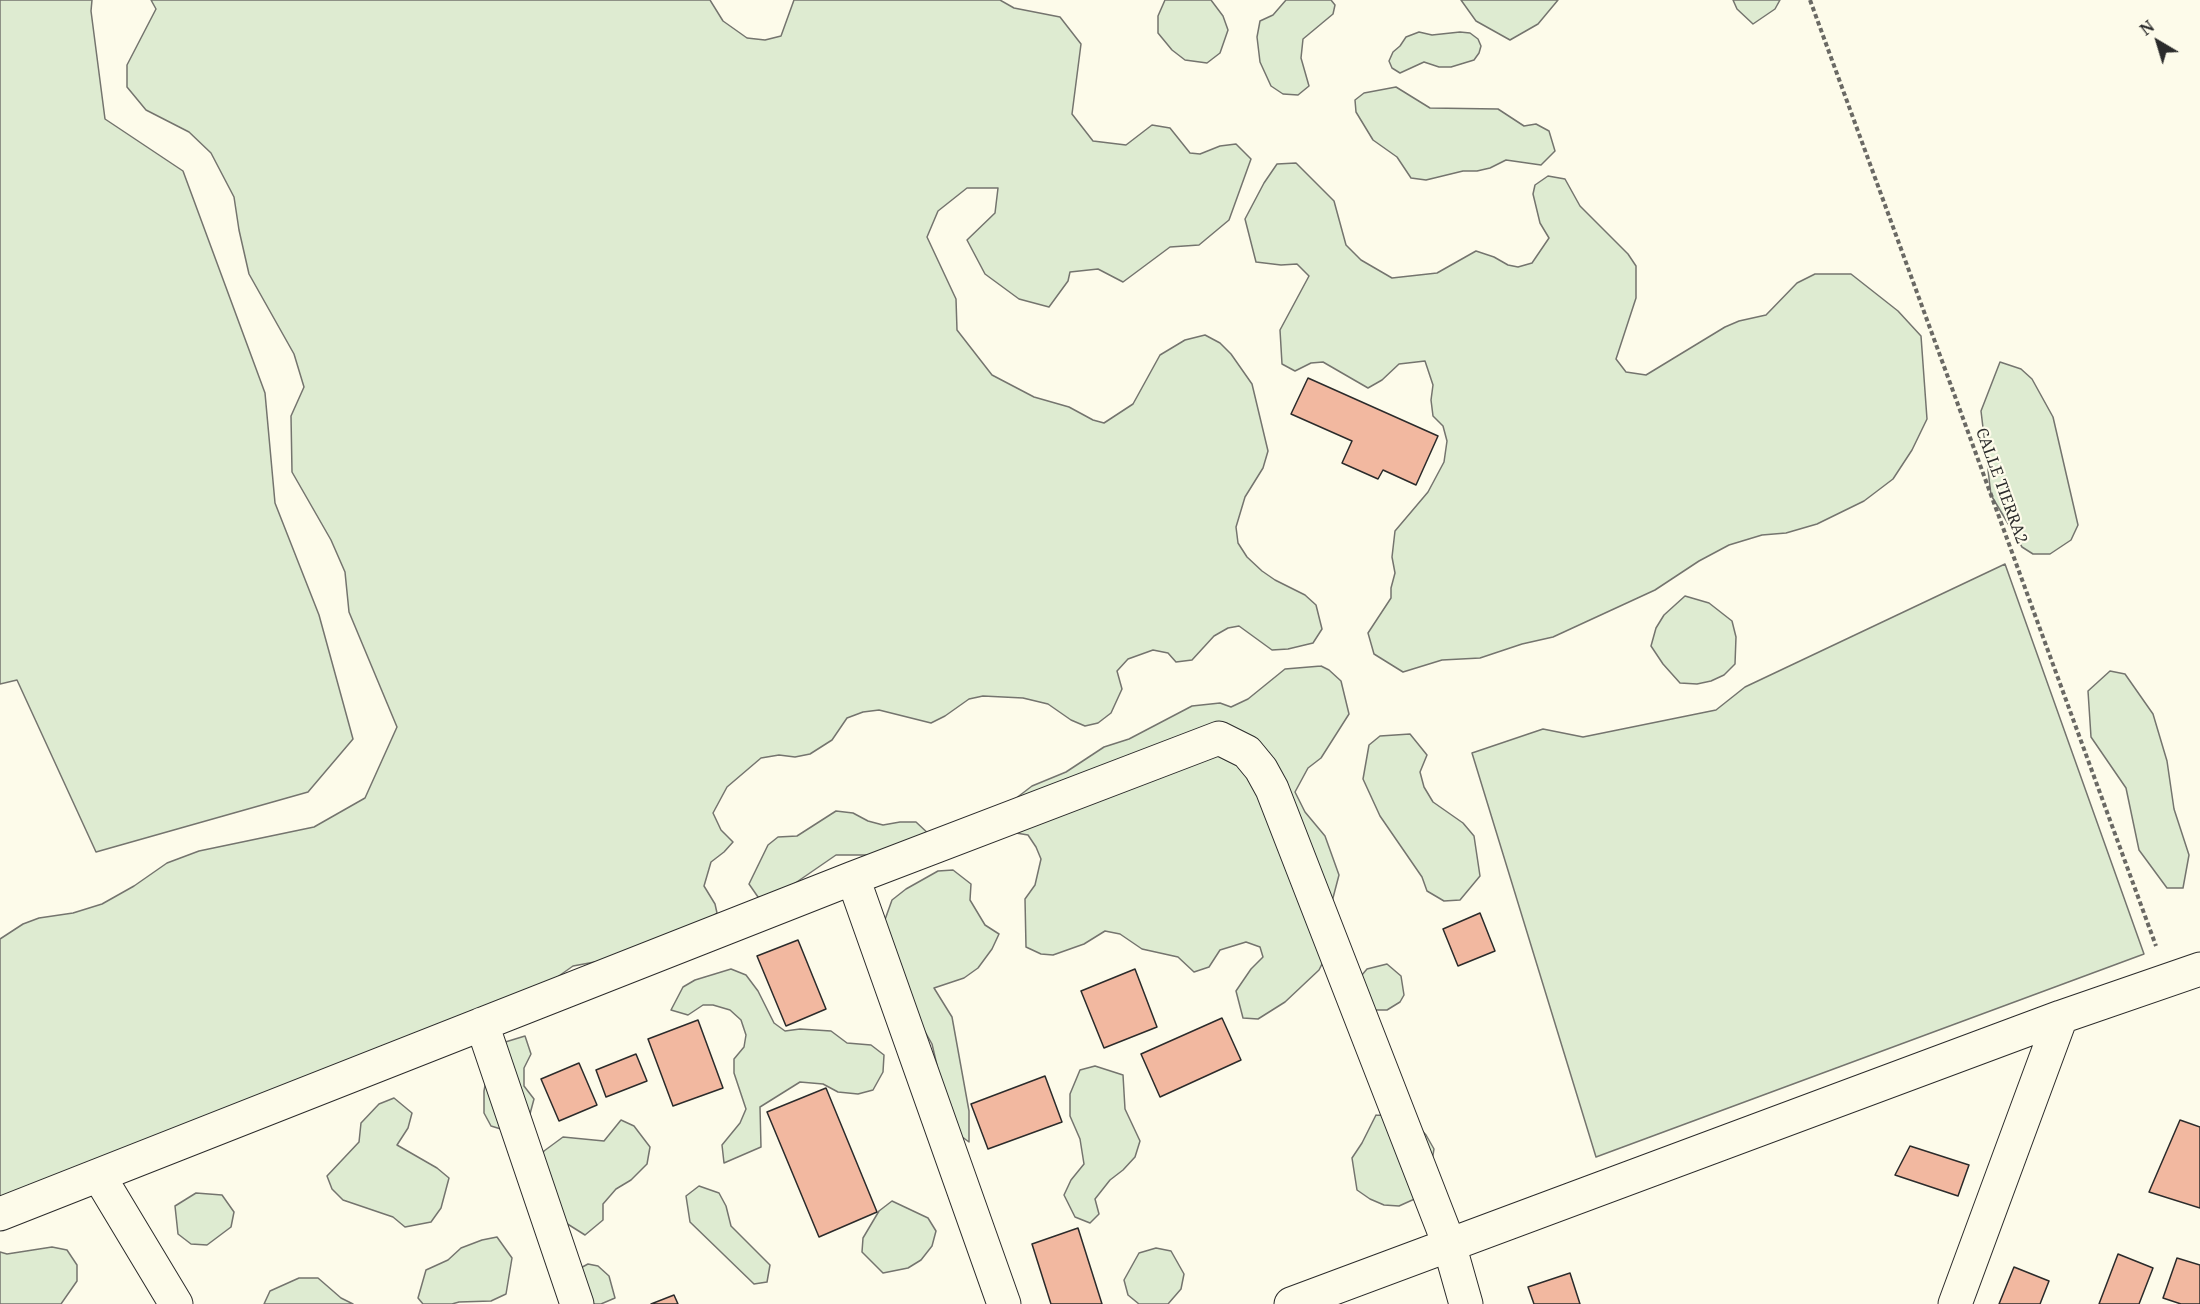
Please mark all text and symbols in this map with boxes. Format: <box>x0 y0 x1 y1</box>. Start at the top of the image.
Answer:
north arrow <box>2128 12 2188 72</box>
text: N <box>2135 15 2159 40</box>
street label: CALLE TIERRA2 <box>1971 425 2031 547</box>

